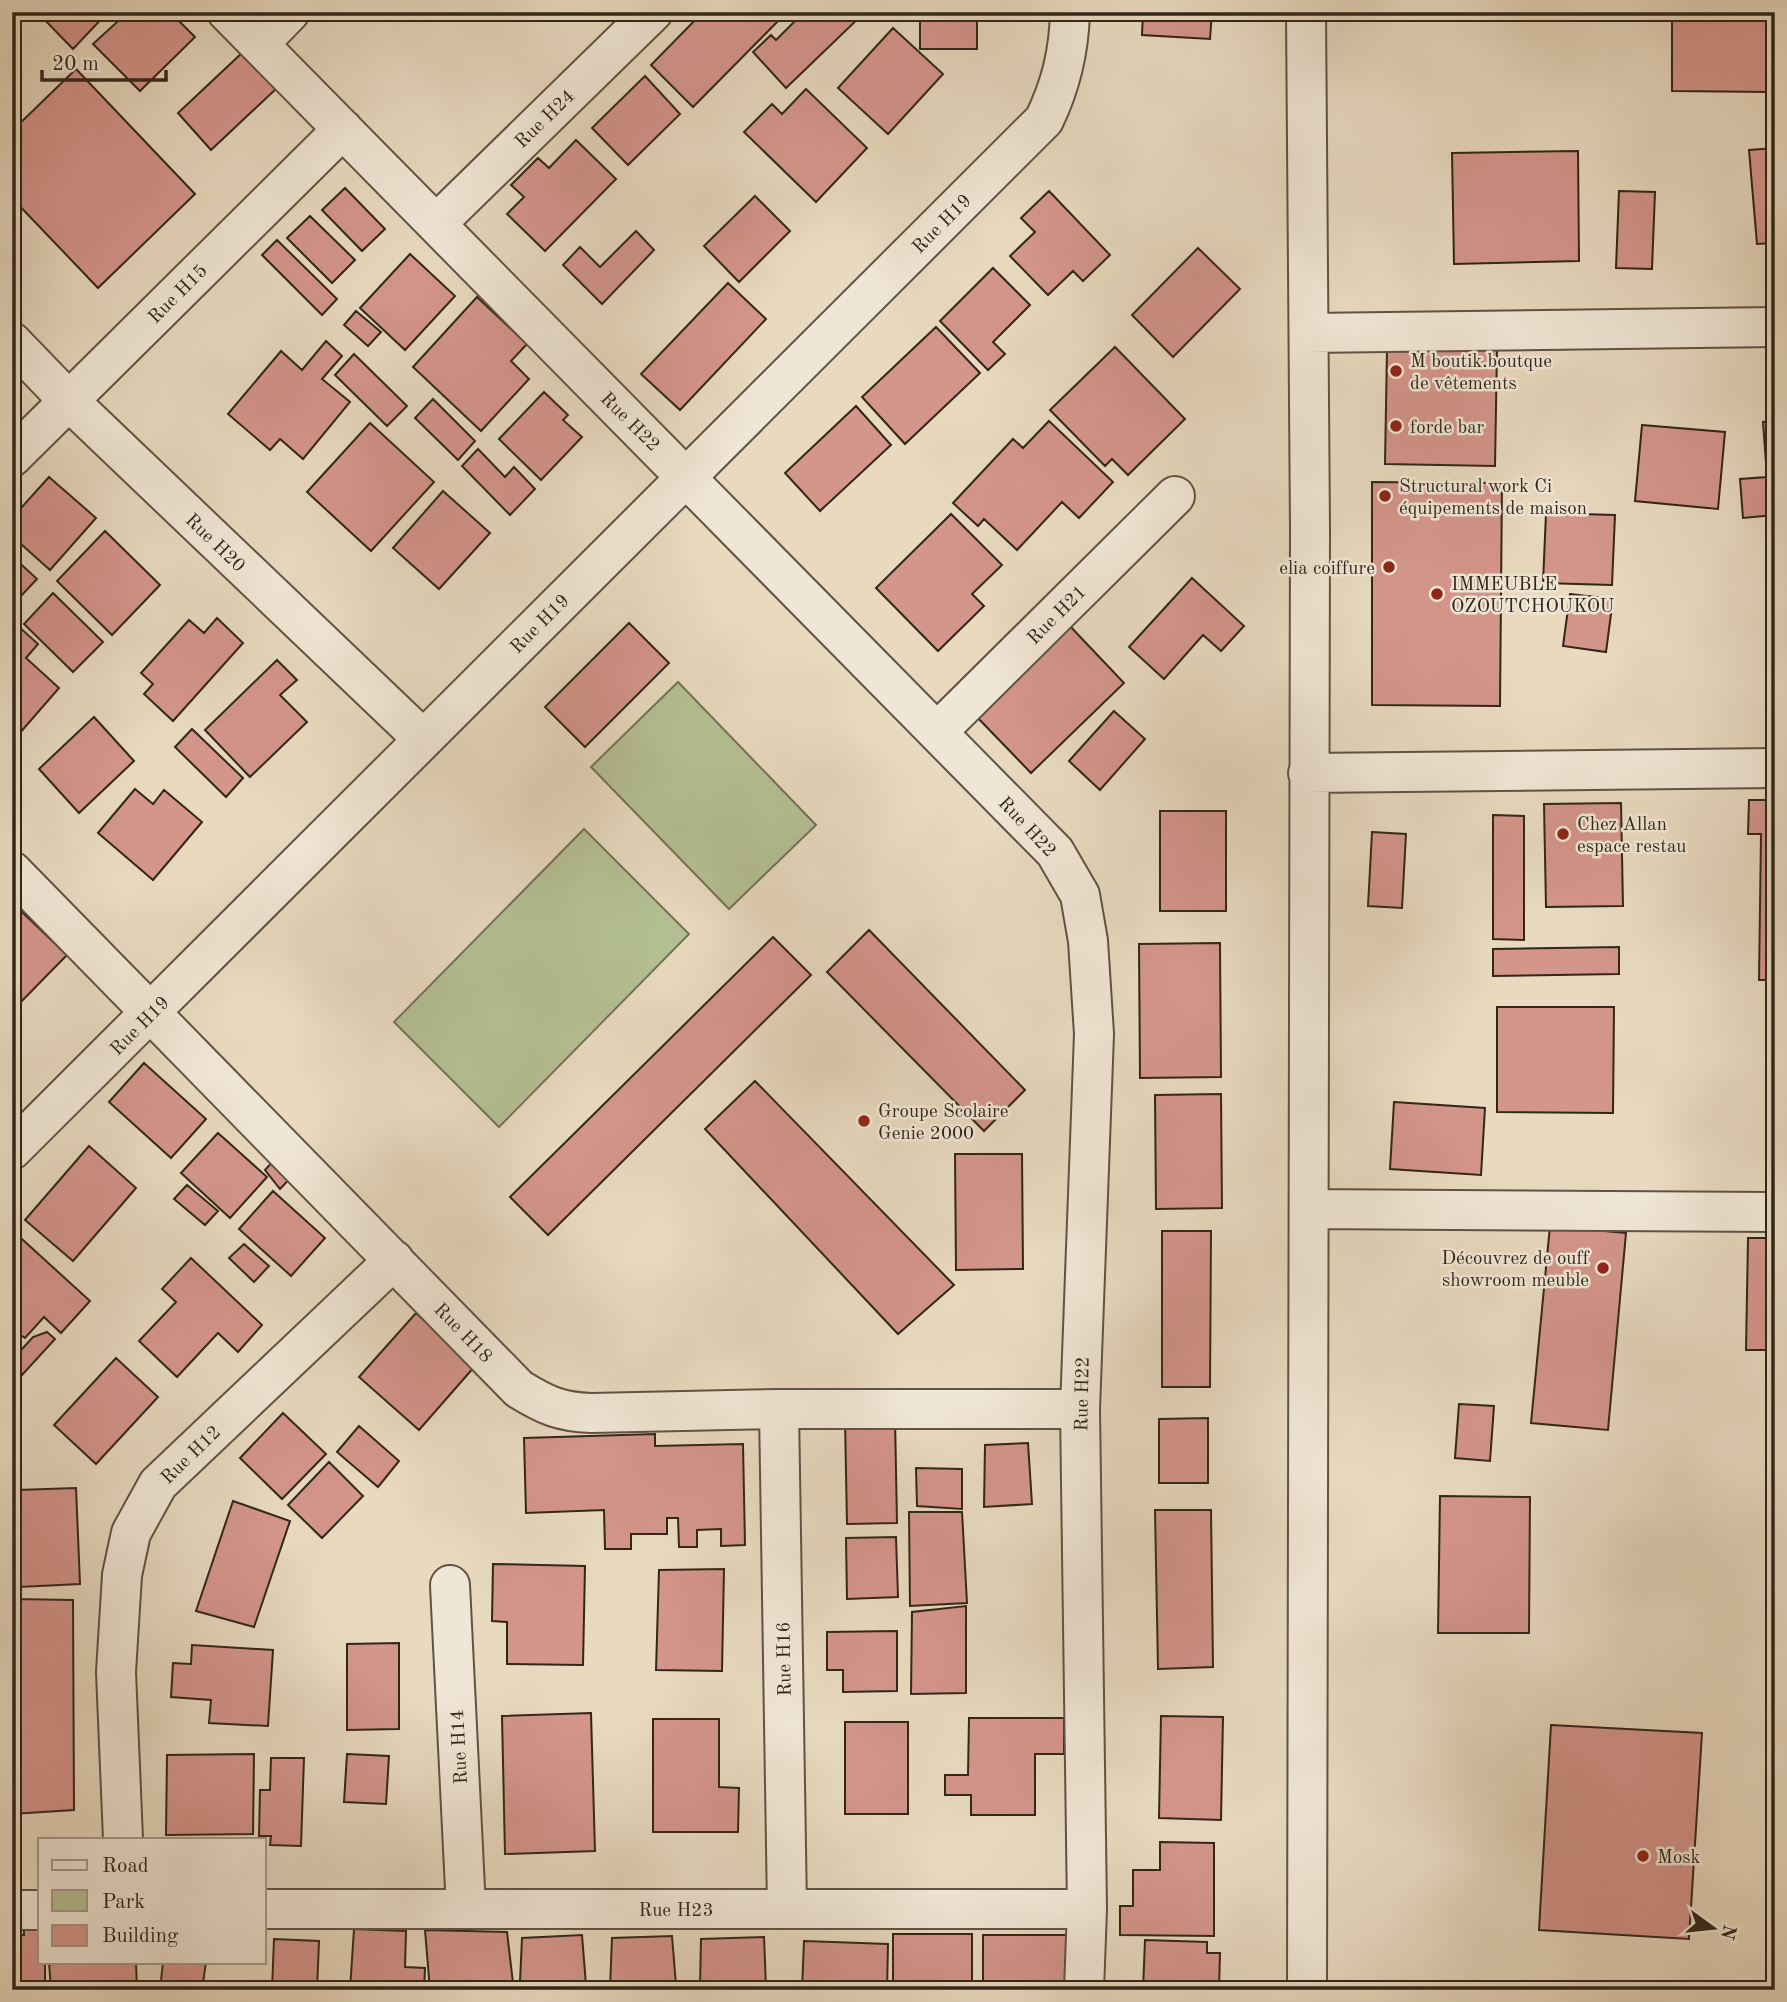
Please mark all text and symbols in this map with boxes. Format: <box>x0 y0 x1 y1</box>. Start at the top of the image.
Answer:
scale bar <box>42 38 166 82</box>
text: 20 m <box>52 54 99 75</box>
street label: Rue H24 <box>512 87 579 153</box>
street label: Rue H19 <box>910 192 976 258</box>
street label: Rue H15 <box>146 262 212 328</box>
place label: M boutik.boutque de vêtements <box>1410 353 1552 394</box>
marker: M boutik.boutque de vêtements <box>1388 363 1404 379</box>
street label: Rue H22 <box>596 390 662 456</box>
marker: forde bar <box>1388 418 1404 434</box>
place label: forde bar <box>1410 419 1485 438</box>
place label: Structural work Ci équipements de maison <box>1399 478 1587 519</box>
marker: Structural work Ci équipements de maison <box>1377 488 1393 504</box>
street label: Rue H20 <box>181 511 248 577</box>
marker: elia coiffure <box>1381 559 1397 575</box>
place label: elia coiffure <box>1279 560 1375 579</box>
place label: IMMEUBLE OZOUTCHOUKOU <box>1451 576 1615 617</box>
street label: Rue H21 <box>1025 583 1091 649</box>
marker: IMMEUBLE OZOUTCHOUKOU <box>1429 586 1445 602</box>
street label: Rue H19 <box>508 592 574 658</box>
street label: Rue H22 <box>994 794 1059 862</box>
place label: Chez Allan espace restau <box>1577 816 1687 857</box>
marker: Chez Allan espace restau <box>1555 826 1571 842</box>
street label: Rue H19 <box>108 994 174 1060</box>
place label: Groupe Scolaire Genie 2000 <box>878 1103 1009 1144</box>
marker: Groupe Scolaire Genie 2000 <box>856 1113 872 1129</box>
place label: Découvrez de ouff showroom meuble <box>1441 1250 1590 1291</box>
marker: Découvrez de ouff showroom meuble <box>1595 1260 1611 1276</box>
street label: Rue H18 <box>429 1300 495 1367</box>
street label: Rue H22 <box>1073 1356 1094 1432</box>
street label: Rue H12 <box>158 1423 225 1489</box>
street label: Rue H16 <box>775 1621 796 1697</box>
street label: Rue H14 <box>449 1709 472 1785</box>
legend <box>38 1838 266 1964</box>
marker: Mosk <box>1635 1848 1651 1864</box>
place label: Mosk <box>1657 1849 1701 1868</box>
text: Road <box>102 1856 149 1877</box>
text: Park <box>102 1892 145 1913</box>
north arrow <box>1678 1894 1748 1964</box>
street label: Rue H23 <box>639 1902 713 1921</box>
text: N <box>1716 1922 1738 1942</box>
text: Building <box>102 1926 179 1947</box>

